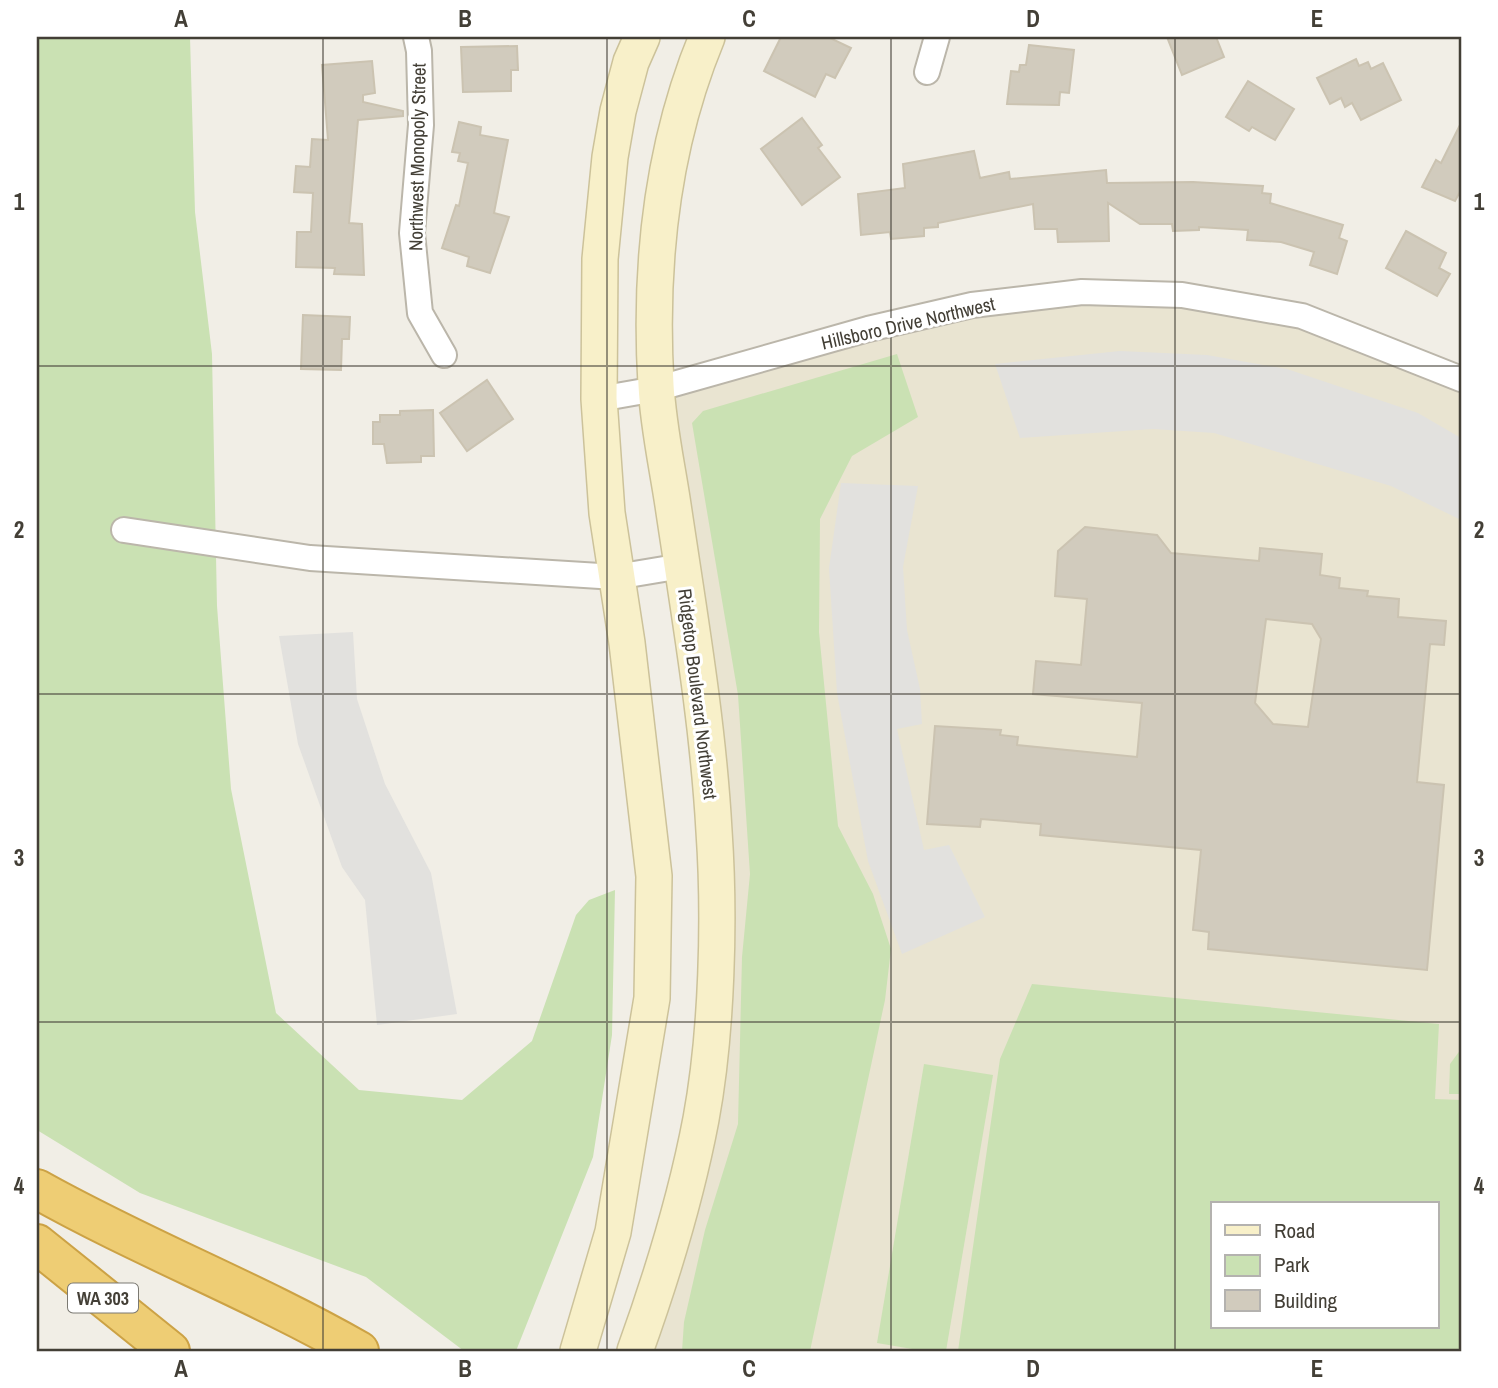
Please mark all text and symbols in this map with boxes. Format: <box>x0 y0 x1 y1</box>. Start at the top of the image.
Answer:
text: A <box>174 3 188 34</box>
text: B <box>458 3 472 34</box>
text: C <box>742 3 756 34</box>
text: D <box>1026 3 1040 34</box>
text: E <box>1311 3 1323 34</box>
street label: Northwest Monopoly Street <box>402 62 432 251</box>
text: 1 <box>14 186 25 217</box>
text: 1 <box>1474 186 1485 217</box>
street label: Hillsboro Drive Northwest <box>819 290 998 356</box>
text: 2 <box>14 514 24 545</box>
text: 2 <box>1474 514 1484 545</box>
street label: Ridgetop Boulevard Northwest <box>672 587 724 802</box>
text: 3 <box>14 842 24 873</box>
text: 3 <box>1474 842 1484 873</box>
text: 4 <box>14 1170 25 1201</box>
text: 4 <box>1474 1170 1485 1201</box>
legend <box>1211 1202 1438 1328</box>
text: Road <box>1274 1216 1315 1245</box>
text: Park <box>1274 1250 1310 1279</box>
road number: WA 303 <box>68 1283 138 1312</box>
text: Building <box>1274 1286 1338 1315</box>
text: A <box>174 1353 188 1384</box>
text: B <box>458 1353 472 1384</box>
text: C <box>742 1353 756 1384</box>
text: D <box>1026 1353 1040 1384</box>
text: E <box>1311 1353 1323 1384</box>

